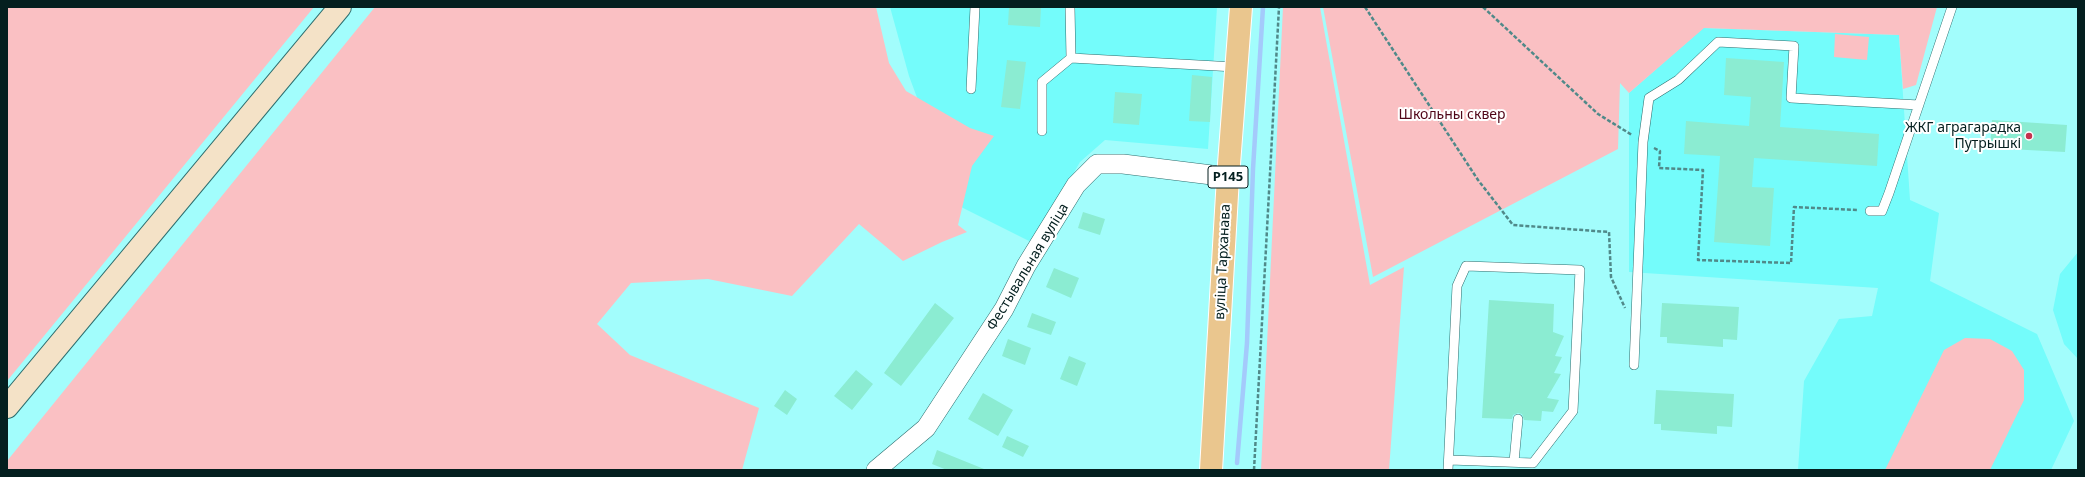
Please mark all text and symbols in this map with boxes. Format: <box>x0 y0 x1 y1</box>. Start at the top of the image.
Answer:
park label: Школьны сквер <box>1398 107 1506 123</box>
place label: ЖКГ аграгарадка Путрышкі <box>1905 120 2021 152</box>
marker: ЖКГ аграгарадка Путрышкі <box>2024 131 2034 141</box>
road number: Р145 <box>1208 166 1248 188</box>
street label: Фестывальная вуліца <box>983 200 1073 334</box>
street label: вуліца Тарханава <box>1212 204 1234 320</box>

